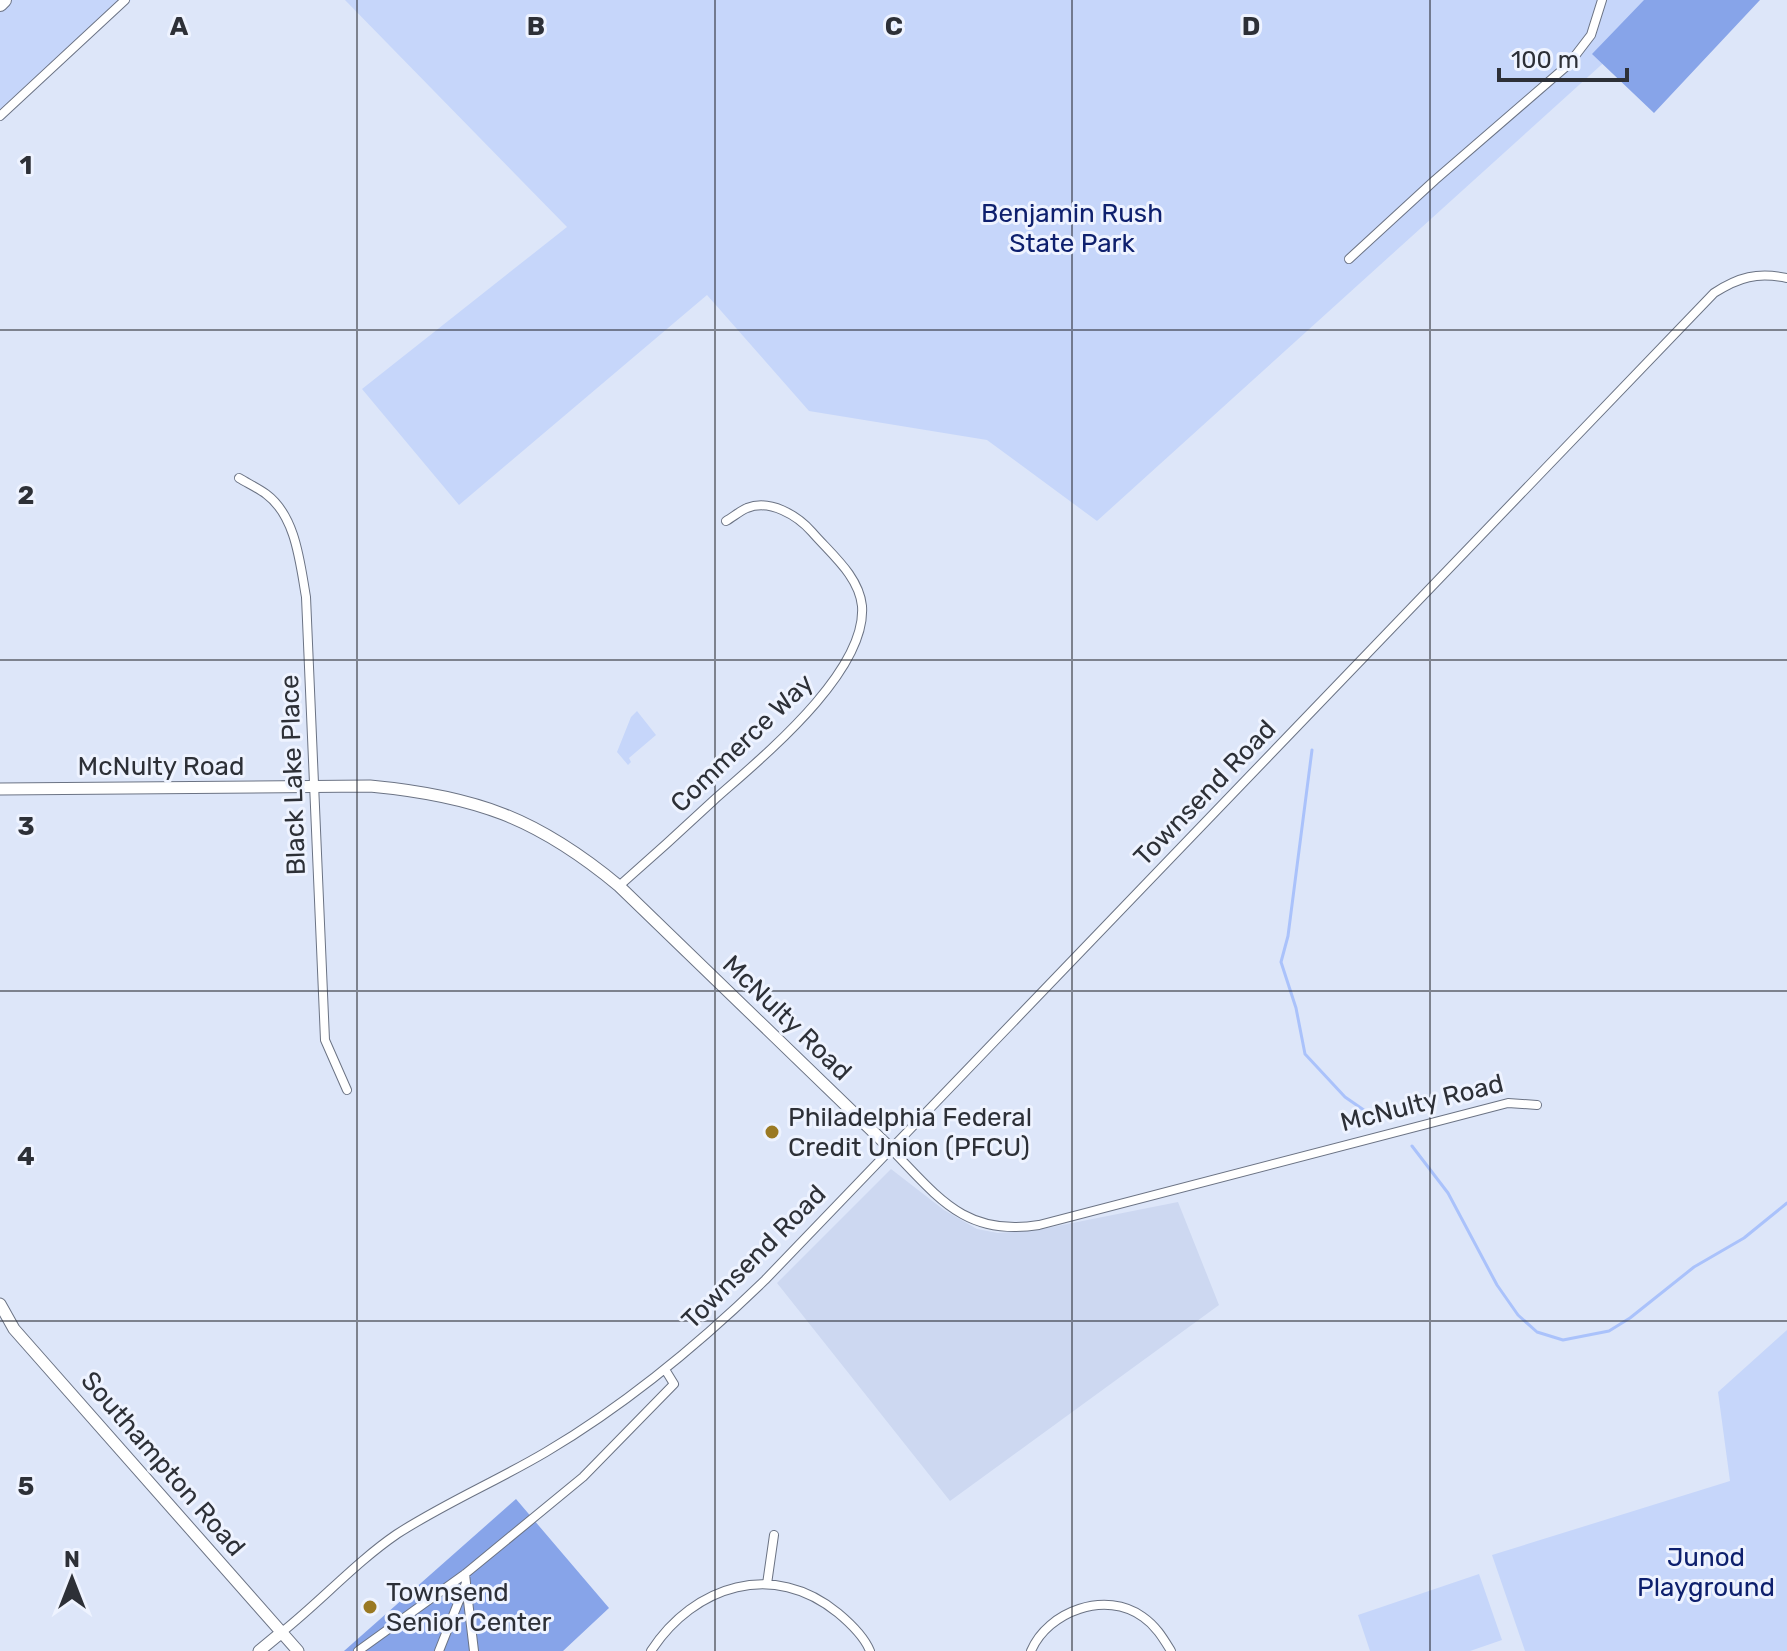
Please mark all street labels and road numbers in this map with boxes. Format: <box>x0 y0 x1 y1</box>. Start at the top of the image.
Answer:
street label: Commerce Way <box>664 667 820 819</box>
street label: Black Lake Place <box>274 674 312 876</box>
street label: Townsend Road <box>1128 714 1282 872</box>
street label: McNulty Road <box>78 751 244 782</box>
street label: McNulty Road <box>716 949 858 1087</box>
street label: McNulty Road <box>1337 1068 1507 1138</box>
street label: Townsend Road <box>676 1179 832 1335</box>
street label: Southampton Road <box>74 1365 252 1563</box>

